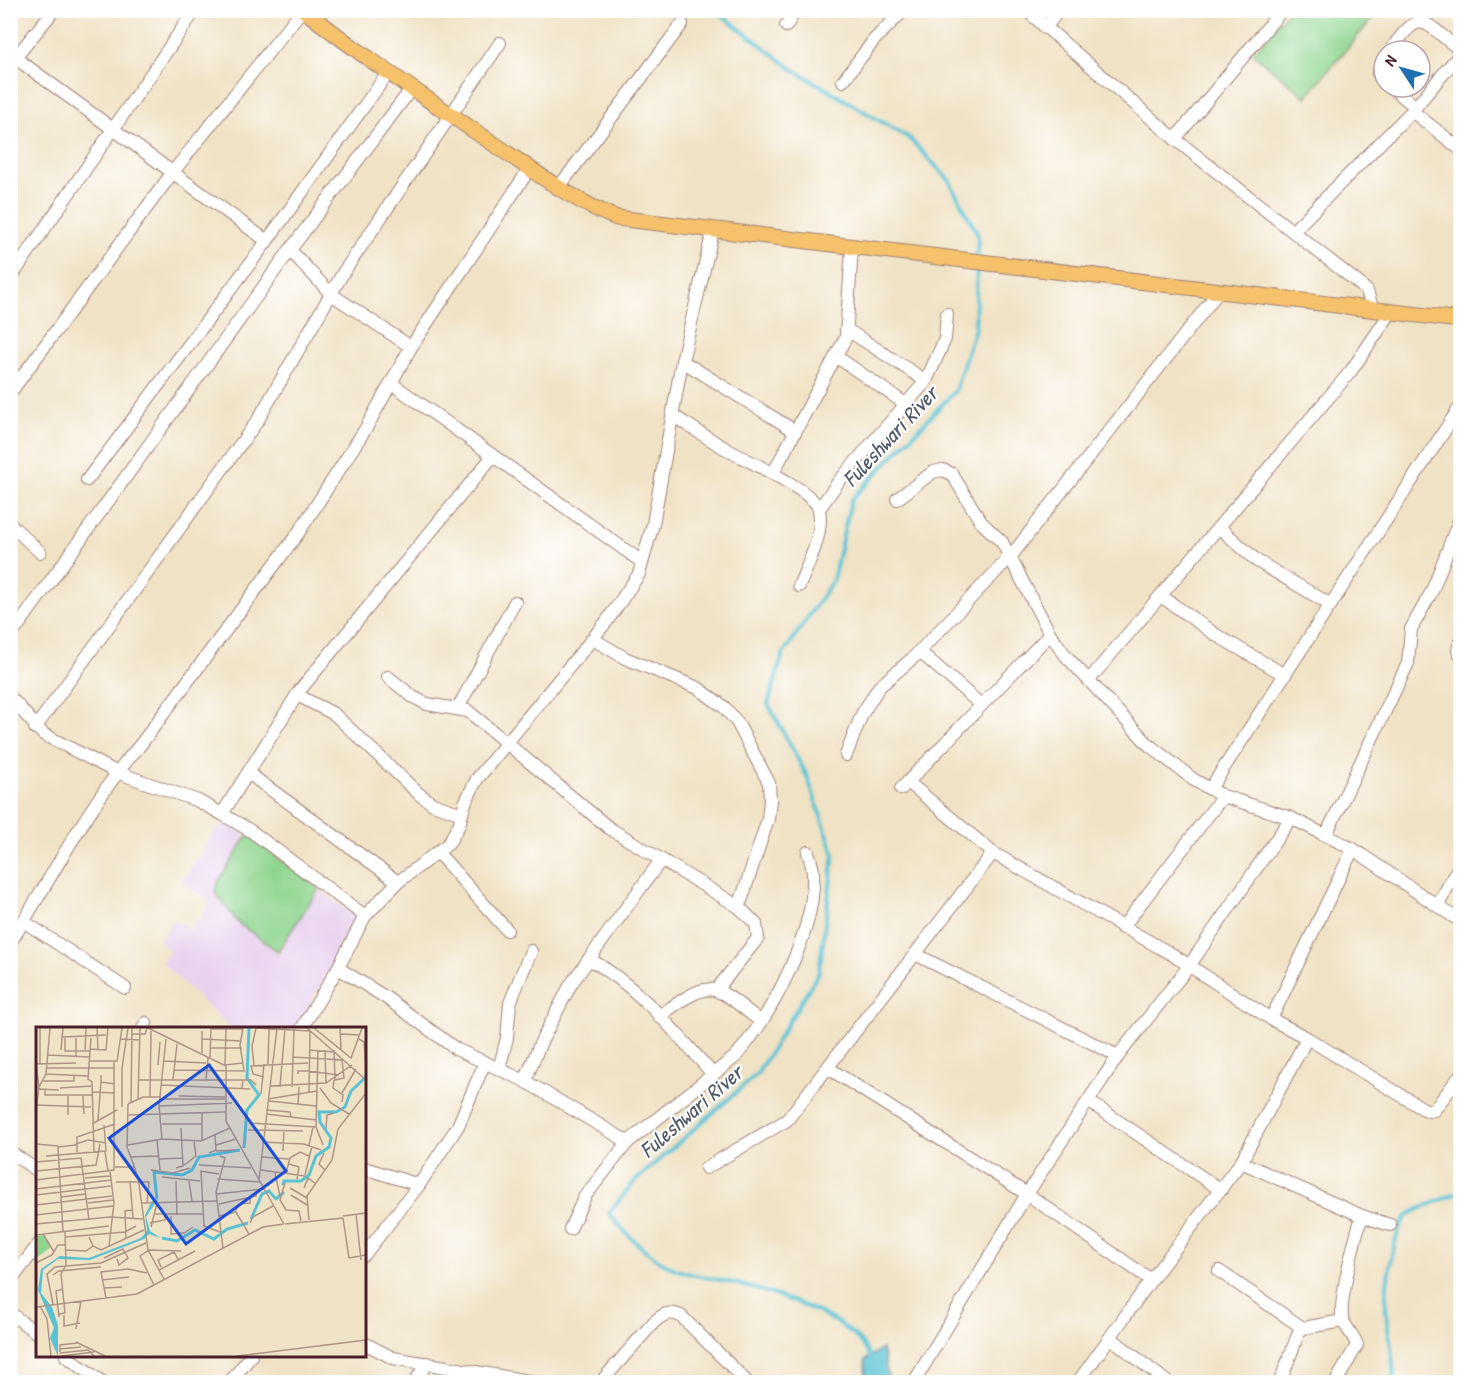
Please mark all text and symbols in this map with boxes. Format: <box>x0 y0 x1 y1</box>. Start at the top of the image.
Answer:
north arrow <box>1372 39 1432 99</box>
text: N <box>1378 50 1402 70</box>
water label: Fuleshwari River <box>836 377 946 493</box>
inset map <box>36 1027 366 1357</box>
water label: Fuleshwari River <box>633 1056 751 1164</box>

